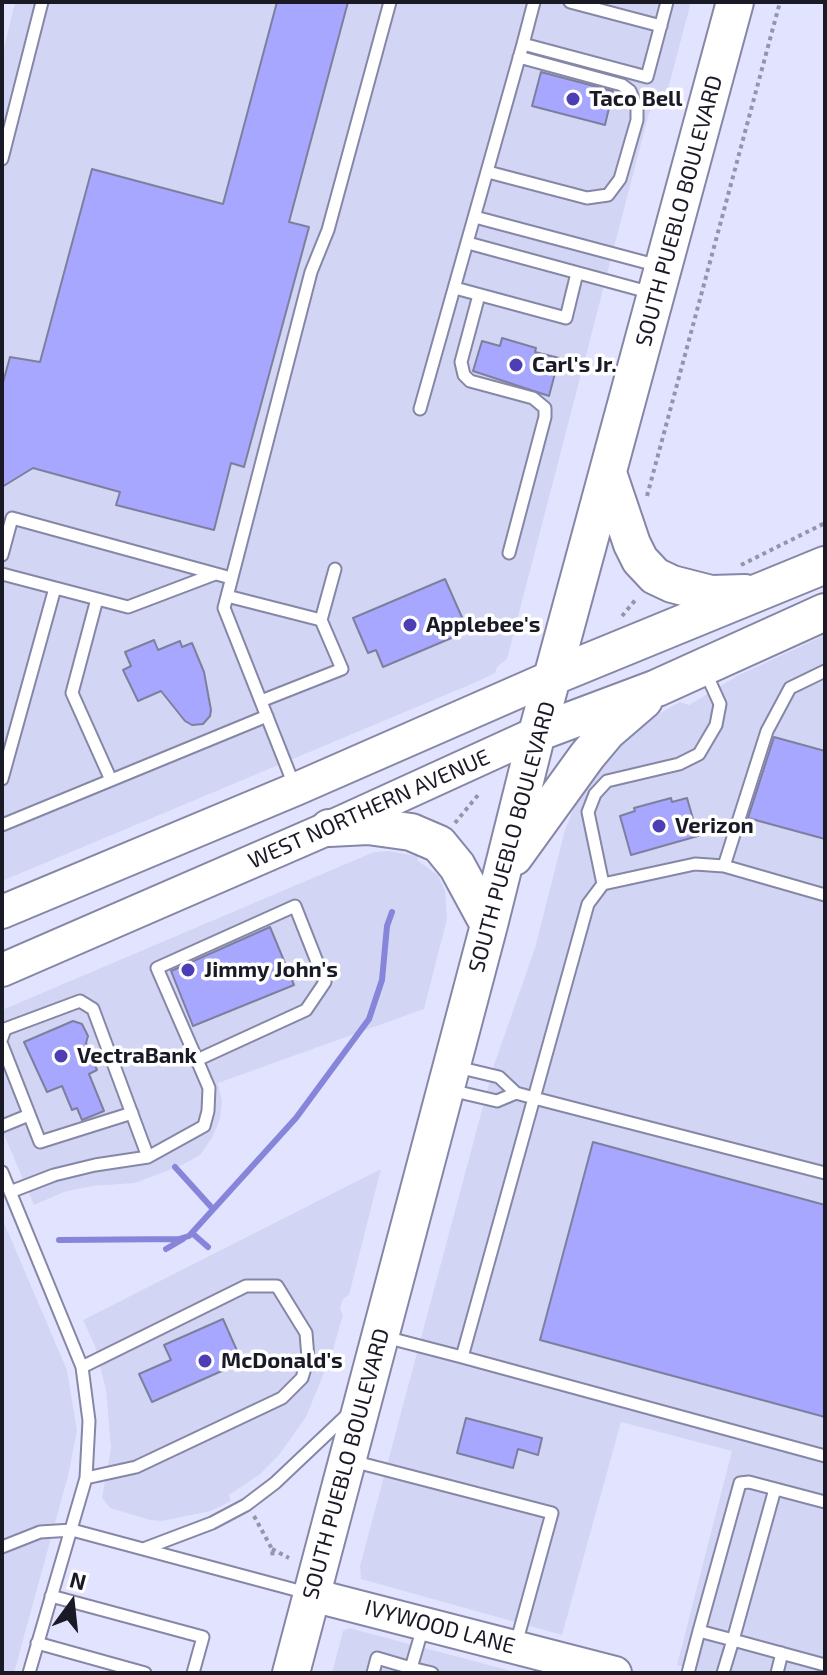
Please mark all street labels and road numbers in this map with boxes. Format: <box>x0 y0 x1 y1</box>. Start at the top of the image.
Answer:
street label: SOUTH PUEBLO BOULEVARD <box>630 73 728 349</box>
street label: SOUTH PUEBLO BOULEVARD <box>463 699 561 975</box>
street label: WEST NORTHERN AVENUE <box>244 744 494 874</box>
street label: SOUTH PUEBLO BOULEVARD <box>297 1326 395 1602</box>
street label: IVYWOOD LANE <box>362 1594 518 1660</box>

